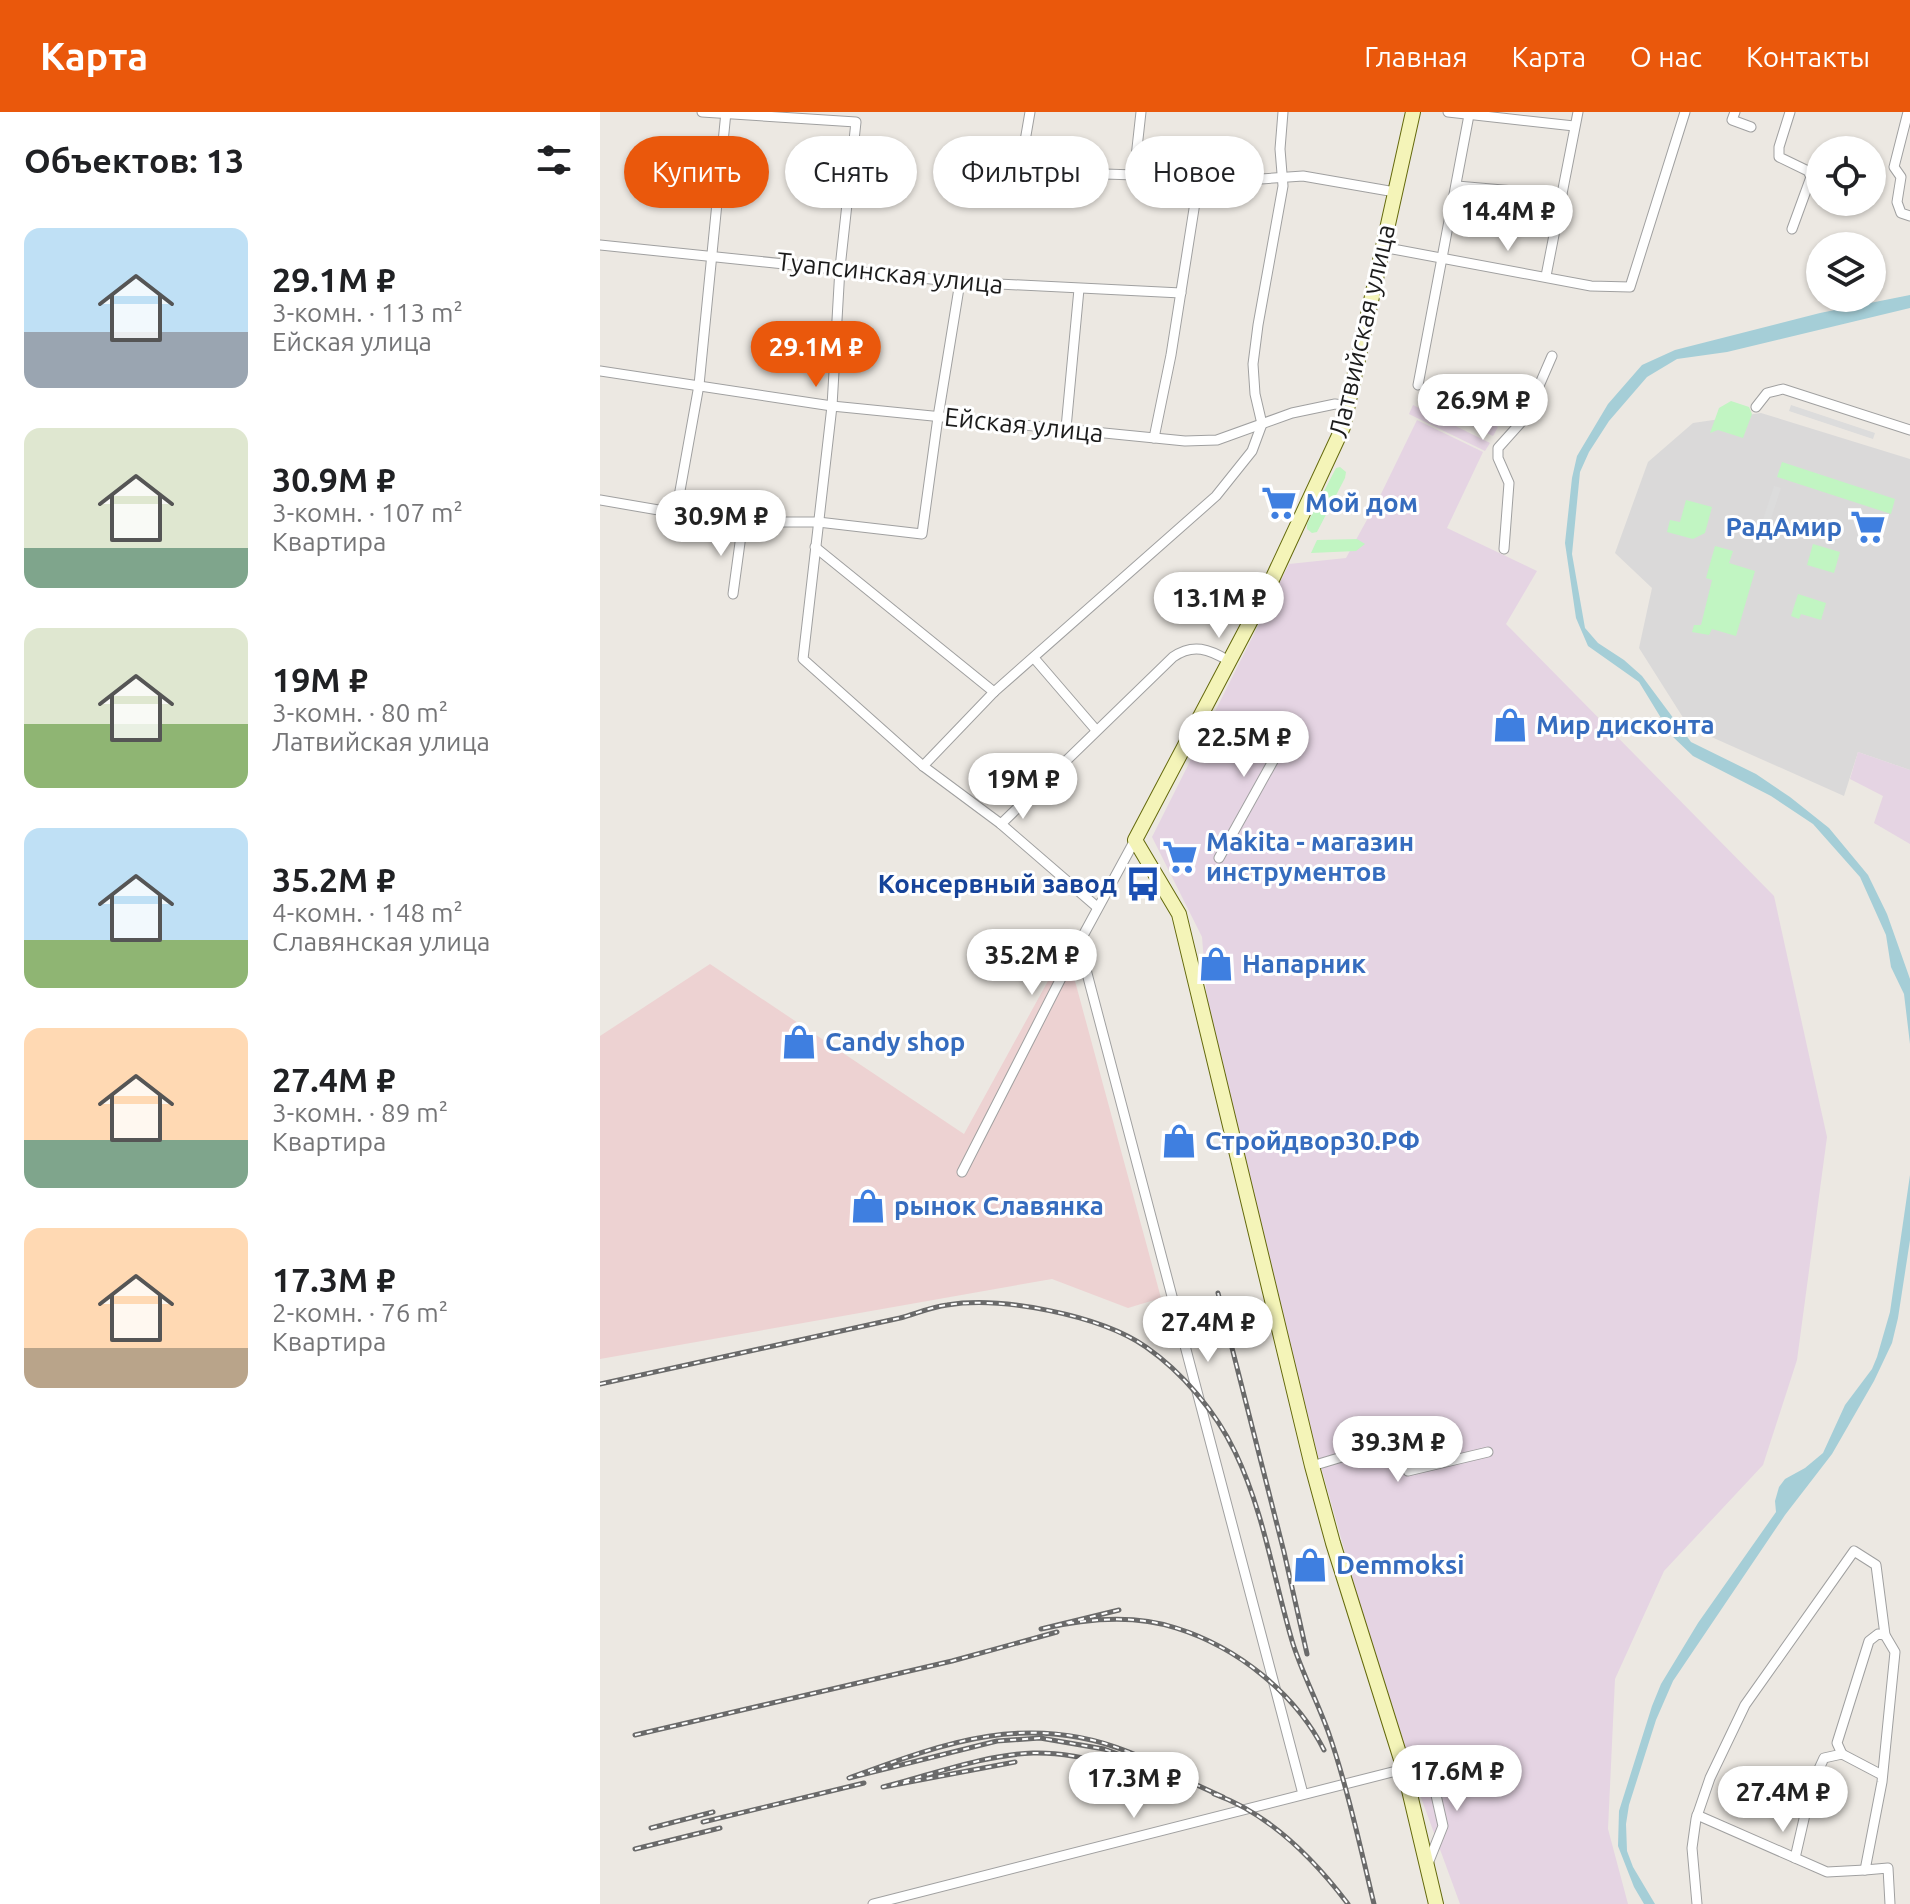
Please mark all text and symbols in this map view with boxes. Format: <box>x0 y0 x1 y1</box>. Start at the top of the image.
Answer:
text: Карта <box>40 35 148 77</box>
text: Главная <box>1364 41 1467 72</box>
text: Карта <box>1511 41 1586 72</box>
text: О нас <box>1630 41 1702 72</box>
text: Контакты <box>1746 41 1870 72</box>
chip: Купить <box>624 136 769 208</box>
chip: Снять <box>785 136 917 208</box>
chip: Фильтры <box>933 136 1109 208</box>
chip: Новое <box>1125 136 1264 208</box>
map controls <box>1806 136 1886 312</box>
button: locate <box>1806 136 1886 216</box>
icon: filters <box>532 138 576 182</box>
text: Объектов: 13 <box>24 141 244 179</box>
pin: 14.4M ₽ <box>1434 185 1582 253</box>
text: 14.4M ₽ <box>1461 196 1555 225</box>
street label: Латвийская улица <box>1323 221 1400 440</box>
button: layers <box>1806 232 1886 312</box>
street label: Туапсинская улица <box>775 246 1005 299</box>
icon: home <box>88 260 184 356</box>
text: 29.1M ₽ <box>272 260 395 298</box>
text: 3-комн. · 113 m² <box>272 298 463 327</box>
pin: 29.1M ₽ <box>742 321 890 389</box>
text: Ейская улица <box>272 327 432 356</box>
text: 29.1M ₽ <box>769 332 863 361</box>
pin: 26.9M ₽ <box>1409 374 1557 442</box>
text: 26.9M ₽ <box>1436 385 1530 414</box>
street label: Ейская улица <box>943 402 1105 447</box>
icon: home <box>88 460 184 556</box>
text: 30.9M ₽ <box>272 460 395 498</box>
supermarket icon: Мой дом <box>1260 484 1298 522</box>
place label: Мой дом <box>1305 488 1418 517</box>
pin: 30.9M ₽ <box>647 490 795 558</box>
text: 3-комн. · 107 m² <box>272 498 463 527</box>
text: 30.9M ₽ <box>674 501 768 530</box>
supermarket icon: РадАмир <box>1849 508 1887 546</box>
place label: РадАмир <box>1726 512 1842 541</box>
text: Квартира <box>272 527 386 556</box>
pin: 13.1M ₽ <box>1145 572 1293 640</box>
text: 13.1M ₽ <box>1172 583 1266 612</box>
icon: home <box>88 660 184 756</box>
text: 19M ₽ <box>272 660 368 698</box>
text: 3-комн. · 80 m² <box>272 698 448 727</box>
shop icon: Мир дисконта <box>1491 706 1529 744</box>
place label: Мир дисконта <box>1536 710 1715 739</box>
pin: 22.5M ₽ <box>1170 711 1318 779</box>
text: 22.5M ₽ <box>1197 722 1291 751</box>
text: Латвийская улица <box>272 727 490 756</box>
pin: 19M ₽ <box>967 753 1079 821</box>
text: 19M ₽ <box>986 764 1060 793</box>
place label: Makita - магазин инструментов <box>1206 827 1414 886</box>
supermarket icon: Makita - магазин инструментов <box>1161 838 1199 876</box>
icon: home <box>88 860 184 956</box>
text: 35.2M ₽ <box>272 860 395 898</box>
bus stop icon: Консервный завод <box>1124 865 1162 903</box>
place label: Консервный завод <box>878 869 1117 898</box>
text: 4-комн. · 148 m² <box>272 898 463 927</box>
text: Славянская улица <box>272 927 490 956</box>
pin: 35.2M ₽ <box>958 929 1106 997</box>
text: 35.2M ₽ <box>985 940 1079 969</box>
shop icon: Напарник <box>1197 945 1235 983</box>
place label: Напарник <box>1242 949 1366 978</box>
shop icon: Candy shop <box>780 1023 818 1061</box>
place label: Candy shop <box>825 1027 965 1056</box>
icon: home <box>88 1060 184 1156</box>
text: 27.4M ₽ <box>272 1060 395 1098</box>
text: 3-комн. · 89 m² <box>272 1098 448 1127</box>
shop icon: Стройдвор30.РФ <box>1160 1122 1198 1160</box>
place label: Стройдвор30.РФ <box>1205 1126 1420 1155</box>
text: Квартира <box>272 1127 386 1156</box>
shop icon: рынок Славянка <box>849 1187 887 1225</box>
place label: рынок Славянка <box>894 1191 1104 1220</box>
icon: home <box>88 1260 184 1356</box>
text: 17.3M ₽ <box>272 1260 395 1298</box>
pin: 27.4M ₽ <box>1134 1296 1282 1364</box>
text: 2-комн. · 76 m² <box>272 1298 448 1327</box>
text: 27.4M ₽ <box>1161 1307 1255 1336</box>
text: Квартира <box>272 1327 386 1356</box>
pin: 39.3M ₽ <box>1324 1416 1472 1484</box>
text: 39.3M ₽ <box>1351 1427 1445 1456</box>
shop icon: Demmoksi <box>1291 1546 1329 1584</box>
place label: Demmoksi <box>1336 1550 1465 1579</box>
pin: 17.6M ₽ <box>1383 1745 1531 1813</box>
pin: 17.3M ₽ <box>1060 1752 1208 1820</box>
text: 17.6M ₽ <box>1410 1756 1504 1785</box>
text: 17.3M ₽ <box>1087 1763 1181 1792</box>
pin: 27.4M ₽ <box>1709 1766 1857 1834</box>
text: 27.4M ₽ <box>1736 1777 1830 1806</box>

